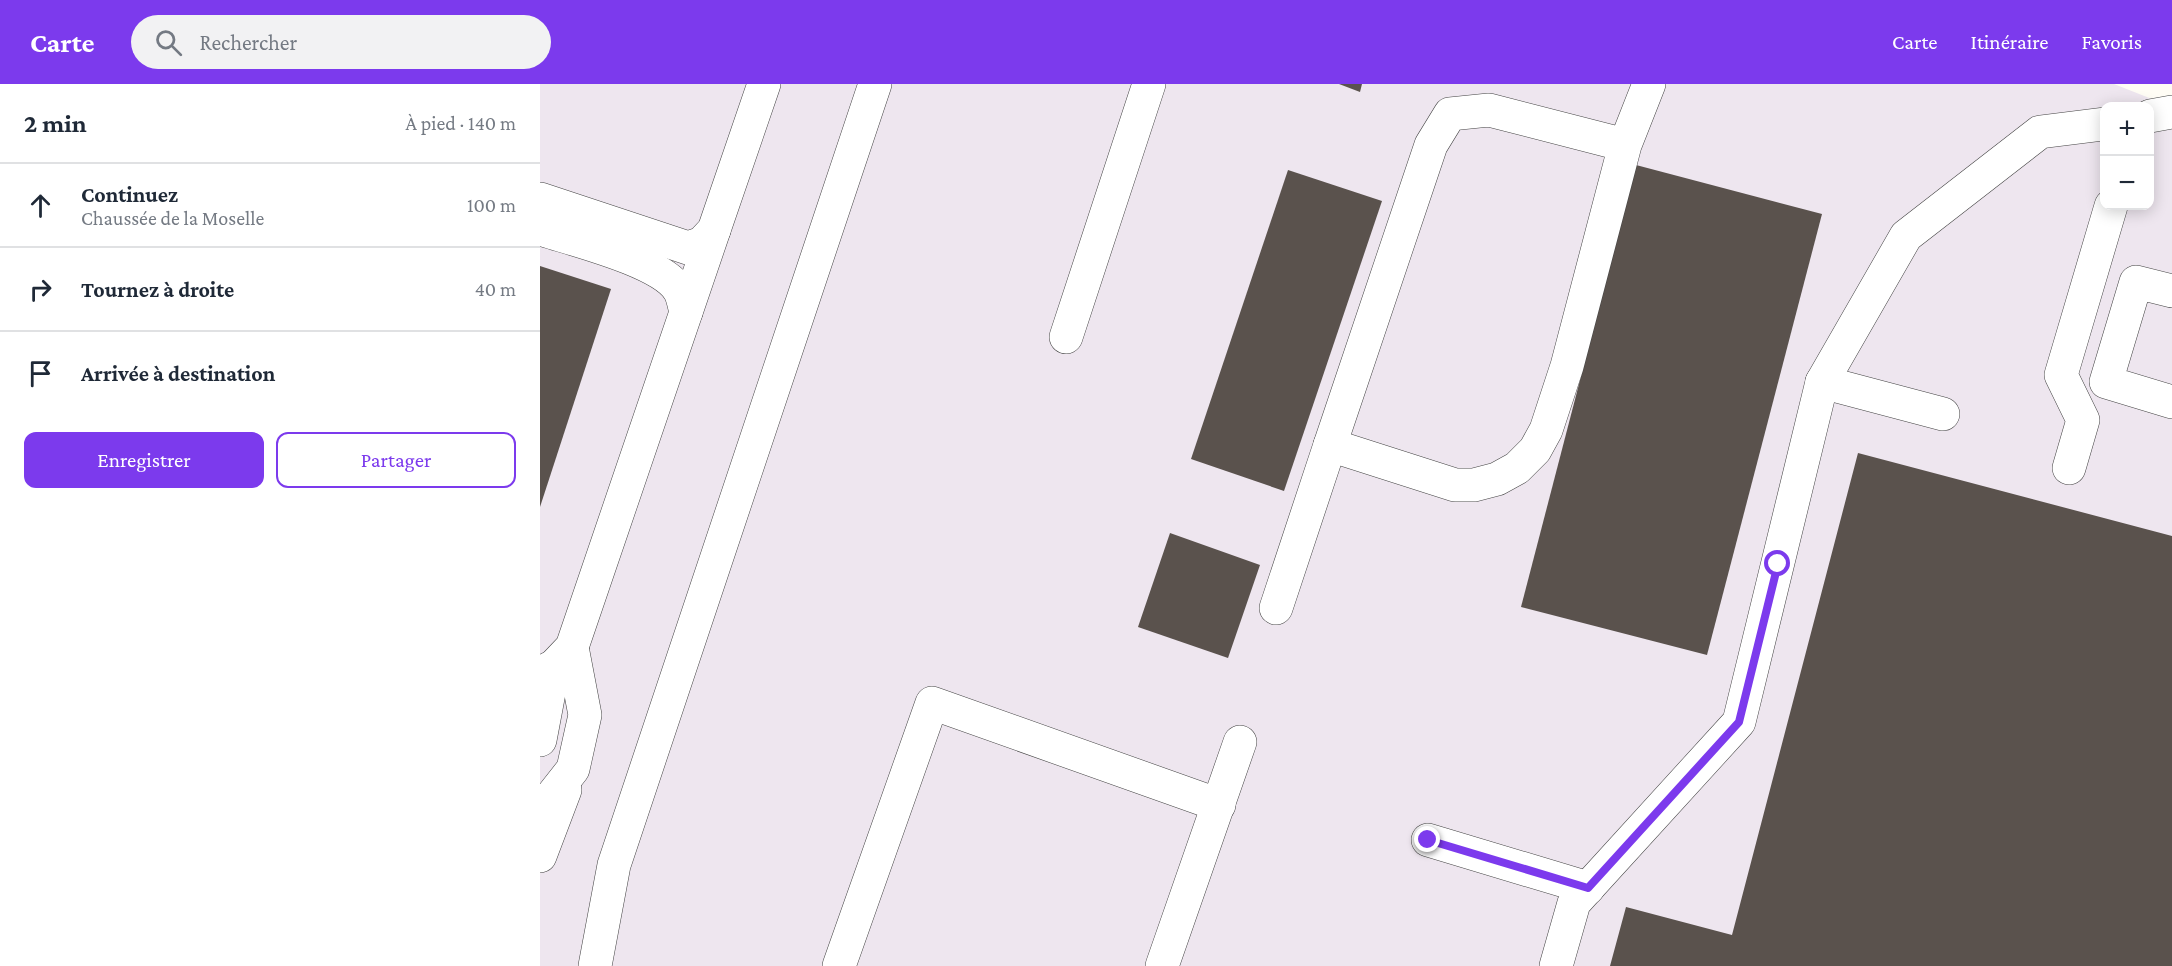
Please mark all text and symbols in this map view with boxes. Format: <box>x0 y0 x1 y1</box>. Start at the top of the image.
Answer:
search box <box>131 15 551 69</box>
icon: search <box>152 26 185 59</box>
text: Carte <box>30 27 95 58</box>
text: Rechercher <box>200 30 297 55</box>
text: Carte <box>1892 30 1938 54</box>
text: Itinéraire <box>1971 30 2048 54</box>
text: Favoris <box>2081 30 2142 54</box>
map controls <box>2100 102 2154 210</box>
button: + <box>2100 102 2154 156</box>
text: 2 min <box>24 109 87 138</box>
text: À pied · 140 m <box>406 112 516 134</box>
button: − <box>2100 156 2154 210</box>
text: Continuez <box>81 182 178 207</box>
icon: ahead <box>24 189 57 222</box>
text: 100 m <box>467 194 516 216</box>
text: Chaussée de la Moselle <box>81 207 264 229</box>
icon: right <box>24 273 57 306</box>
text: Tournez à droite <box>81 277 234 302</box>
text: 40 m <box>475 278 516 300</box>
icon: arrive <box>24 357 57 390</box>
text: Arrivée à destination <box>81 361 275 386</box>
button: Enregistrer <box>24 432 264 488</box>
button: Partager <box>276 432 516 488</box>
route start <box>1764 550 1790 576</box>
route end <box>1414 826 1440 852</box>

